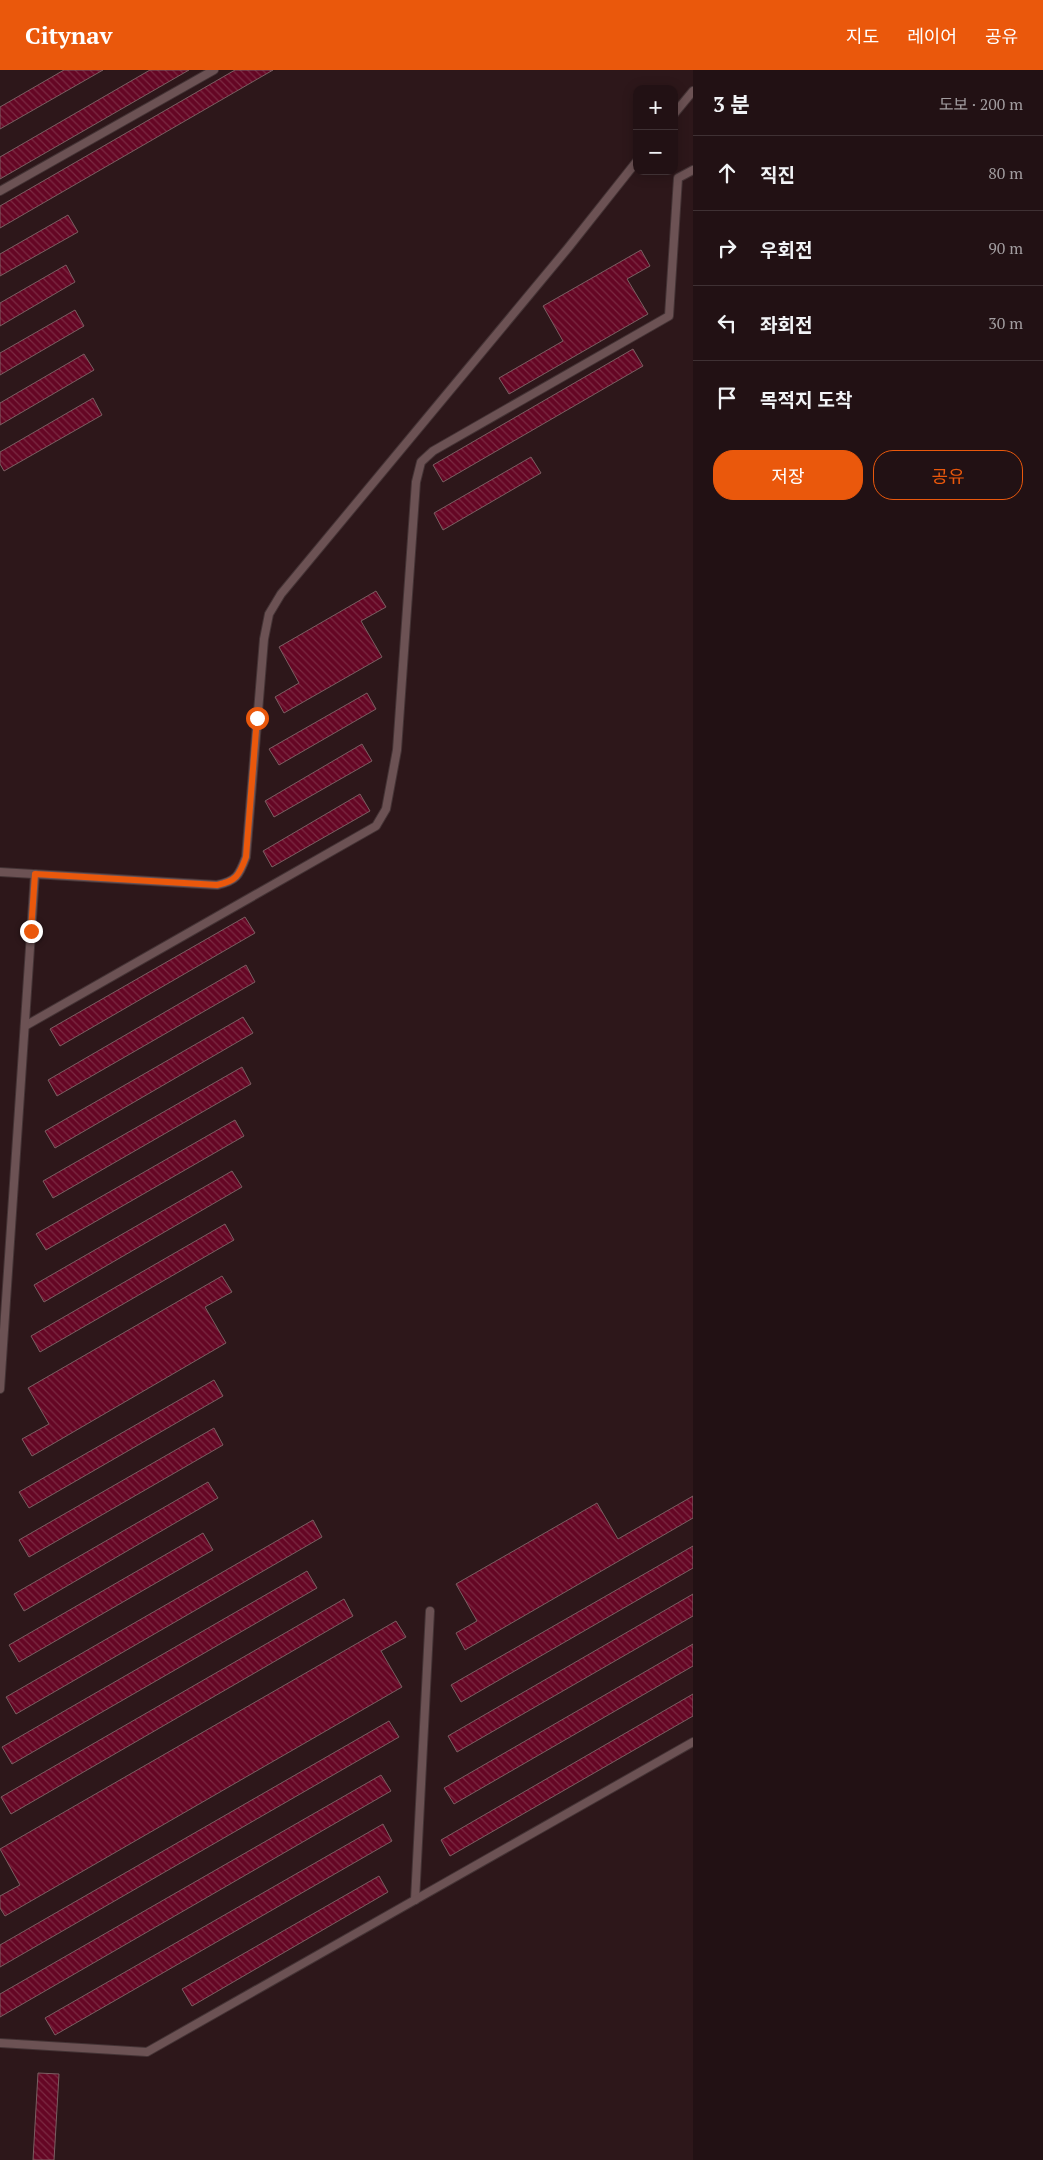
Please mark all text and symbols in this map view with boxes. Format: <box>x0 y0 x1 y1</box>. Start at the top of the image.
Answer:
text: Citynav <box>25 19 112 51</box>
text: 지도 <box>846 24 879 48</box>
text: 레이어 <box>907 24 957 48</box>
text: 공유 <box>985 24 1018 48</box>
map controls <box>633 85 678 175</box>
button: + <box>633 85 678 130</box>
text: 3 분 <box>713 90 750 118</box>
text: 도보 · 200 m <box>939 93 1023 115</box>
button: − <box>633 130 678 175</box>
icon: ahead <box>713 159 741 187</box>
text: 직진 <box>760 162 795 187</box>
text: 80 m <box>988 162 1023 184</box>
icon: right <box>713 234 741 262</box>
text: 우회전 <box>760 237 812 262</box>
text: 90 m <box>988 237 1023 259</box>
icon: left <box>713 309 741 337</box>
text: 좌회전 <box>760 312 812 337</box>
text: 30 m <box>988 312 1023 334</box>
icon: arrive <box>713 384 741 412</box>
text: 목적지 도착 <box>760 387 853 412</box>
button: 저장 <box>713 450 863 500</box>
button: 공유 <box>873 450 1023 500</box>
route start <box>246 707 269 730</box>
route end <box>20 920 43 943</box>

